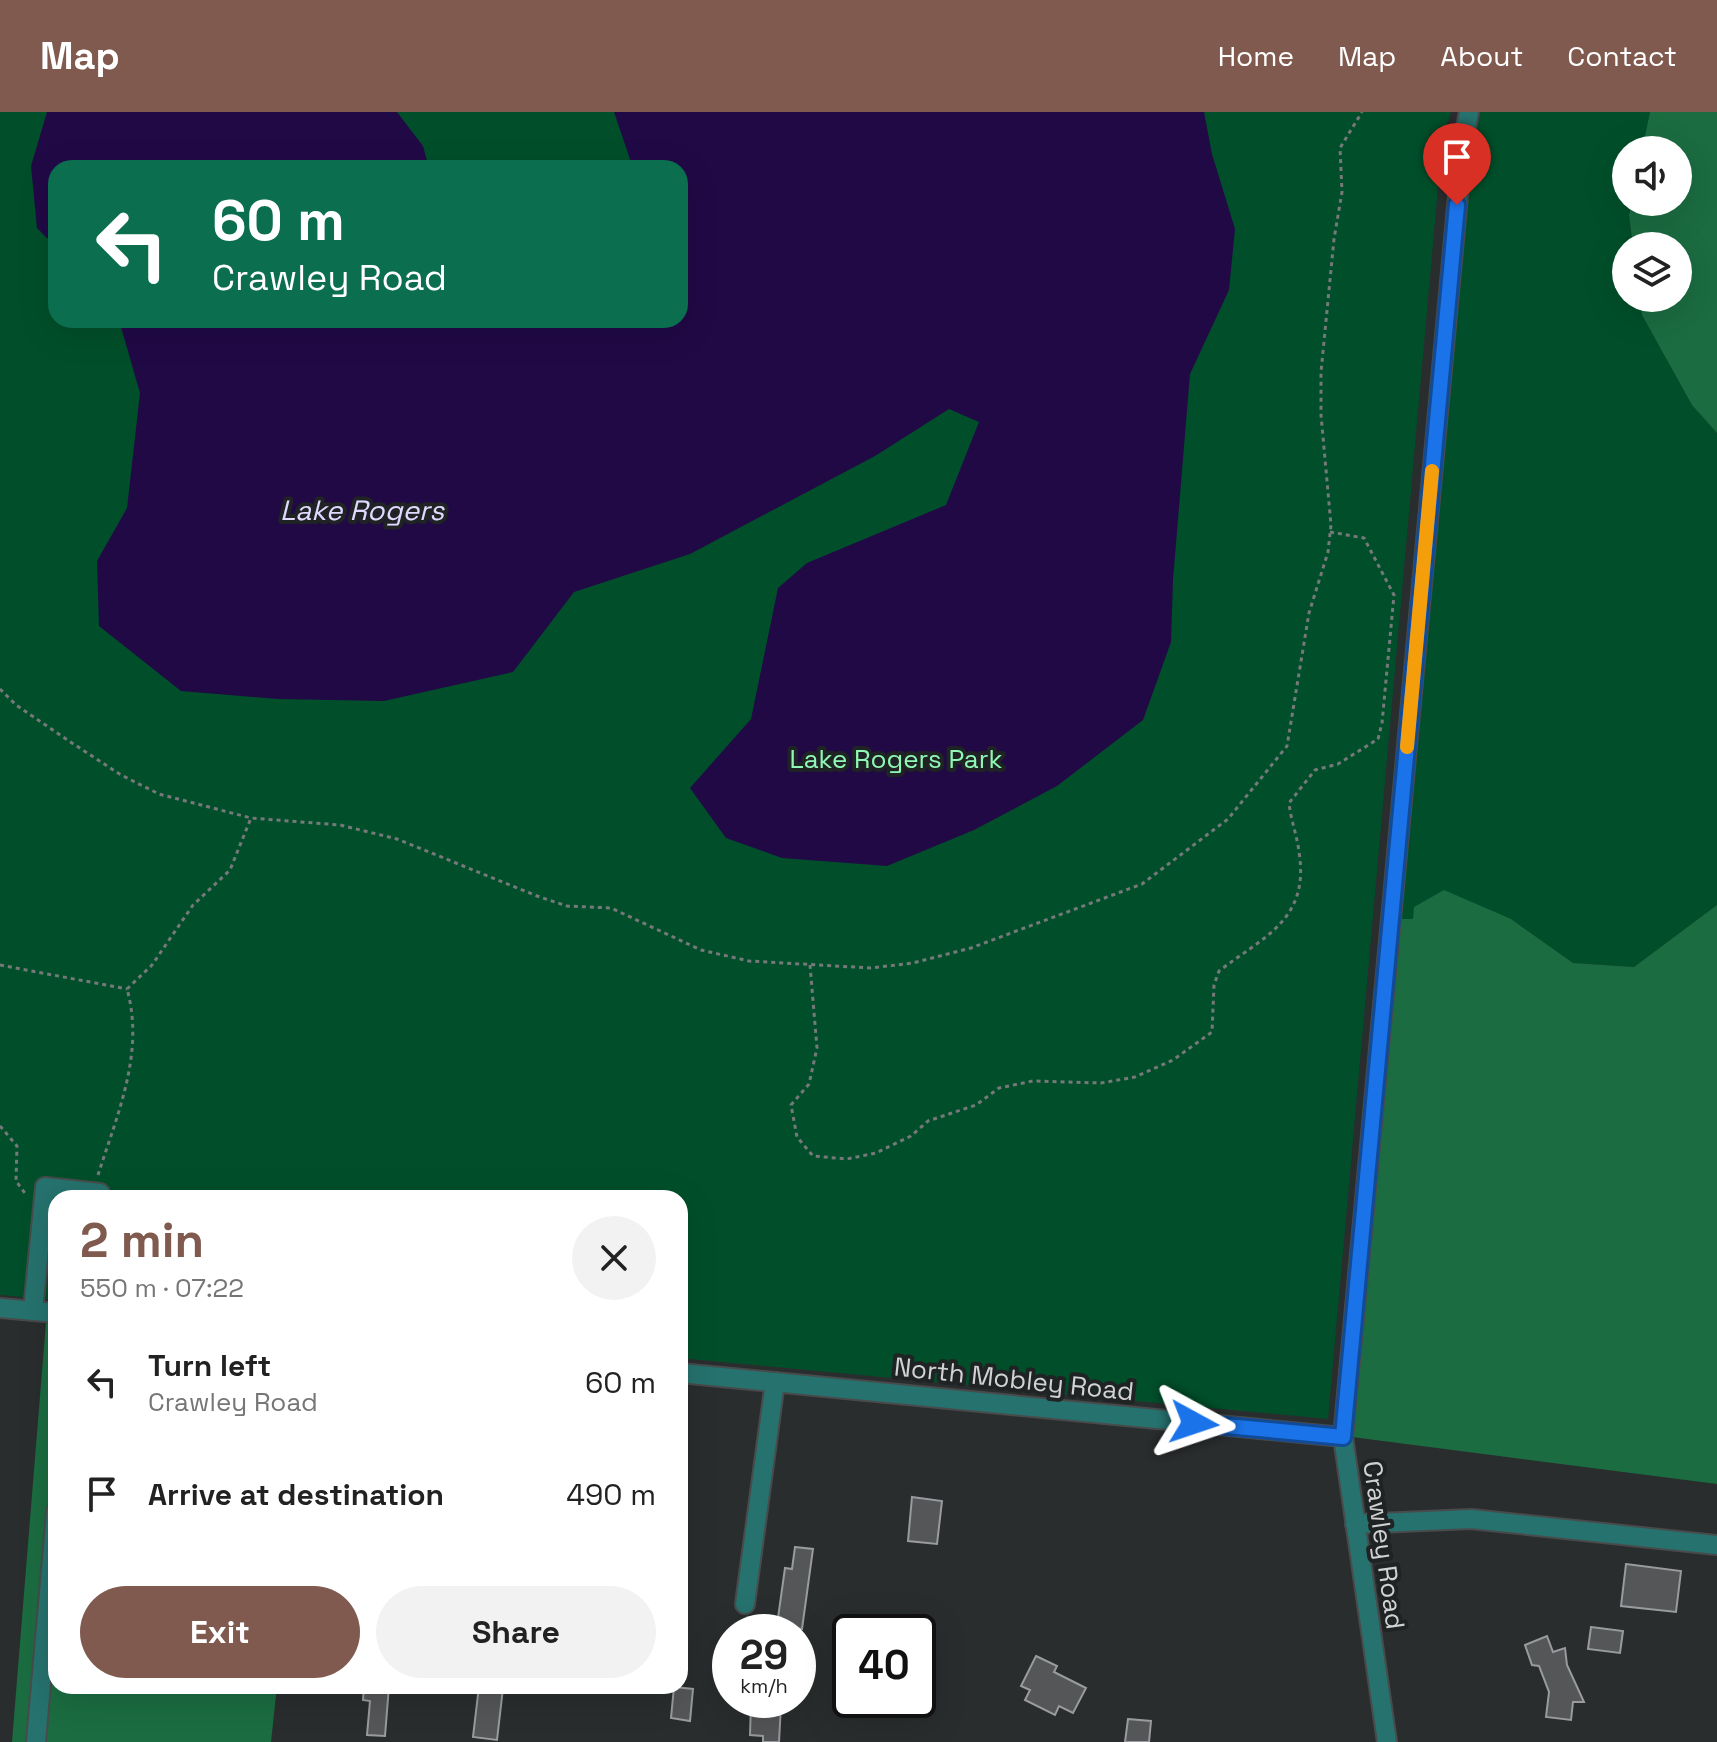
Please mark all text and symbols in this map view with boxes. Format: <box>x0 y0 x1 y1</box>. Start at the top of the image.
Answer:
text: Map <box>40 32 120 80</box>
text: Home <box>1218 38 1294 74</box>
text: Map <box>1338 38 1396 74</box>
text: About <box>1440 38 1523 74</box>
text: Contact <box>1567 38 1677 74</box>
pin <box>1423 123 1491 205</box>
icon: arrive <box>1435 135 1479 179</box>
map controls <box>1612 136 1692 312</box>
button: sound <box>1612 136 1692 216</box>
text: 60 m <box>212 185 345 256</box>
icon: left <box>80 192 184 296</box>
button: layers <box>1612 232 1692 312</box>
text: Crawley Road <box>212 255 447 301</box>
water label: Lake Rogers <box>280 492 445 528</box>
park label: Lake Rogers Park <box>789 742 1003 776</box>
text: 2 min <box>80 1210 204 1271</box>
button: close <box>572 1216 656 1300</box>
text: 550 m · 07:22 <box>80 1271 244 1305</box>
text: Turn left <box>148 1346 271 1385</box>
street label: North Mobley Road <box>892 1349 1136 1409</box>
icon: left <box>80 1360 124 1404</box>
text: 60 m <box>585 1363 656 1402</box>
position arrow <box>1152 1381 1236 1465</box>
text: Crawley Road <box>148 1385 318 1419</box>
street label: Crawley Road <box>1355 1459 1413 1631</box>
icon: arrive <box>80 1472 124 1516</box>
text: Arrive at destination <box>148 1475 444 1514</box>
text: 490 m <box>566 1475 656 1514</box>
button: Exit <box>80 1586 360 1678</box>
button: Share <box>376 1586 656 1678</box>
speed limit sign: 40 <box>832 1614 936 1718</box>
text: 29 <box>740 1630 788 1681</box>
text: km/h <box>740 1673 788 1699</box>

